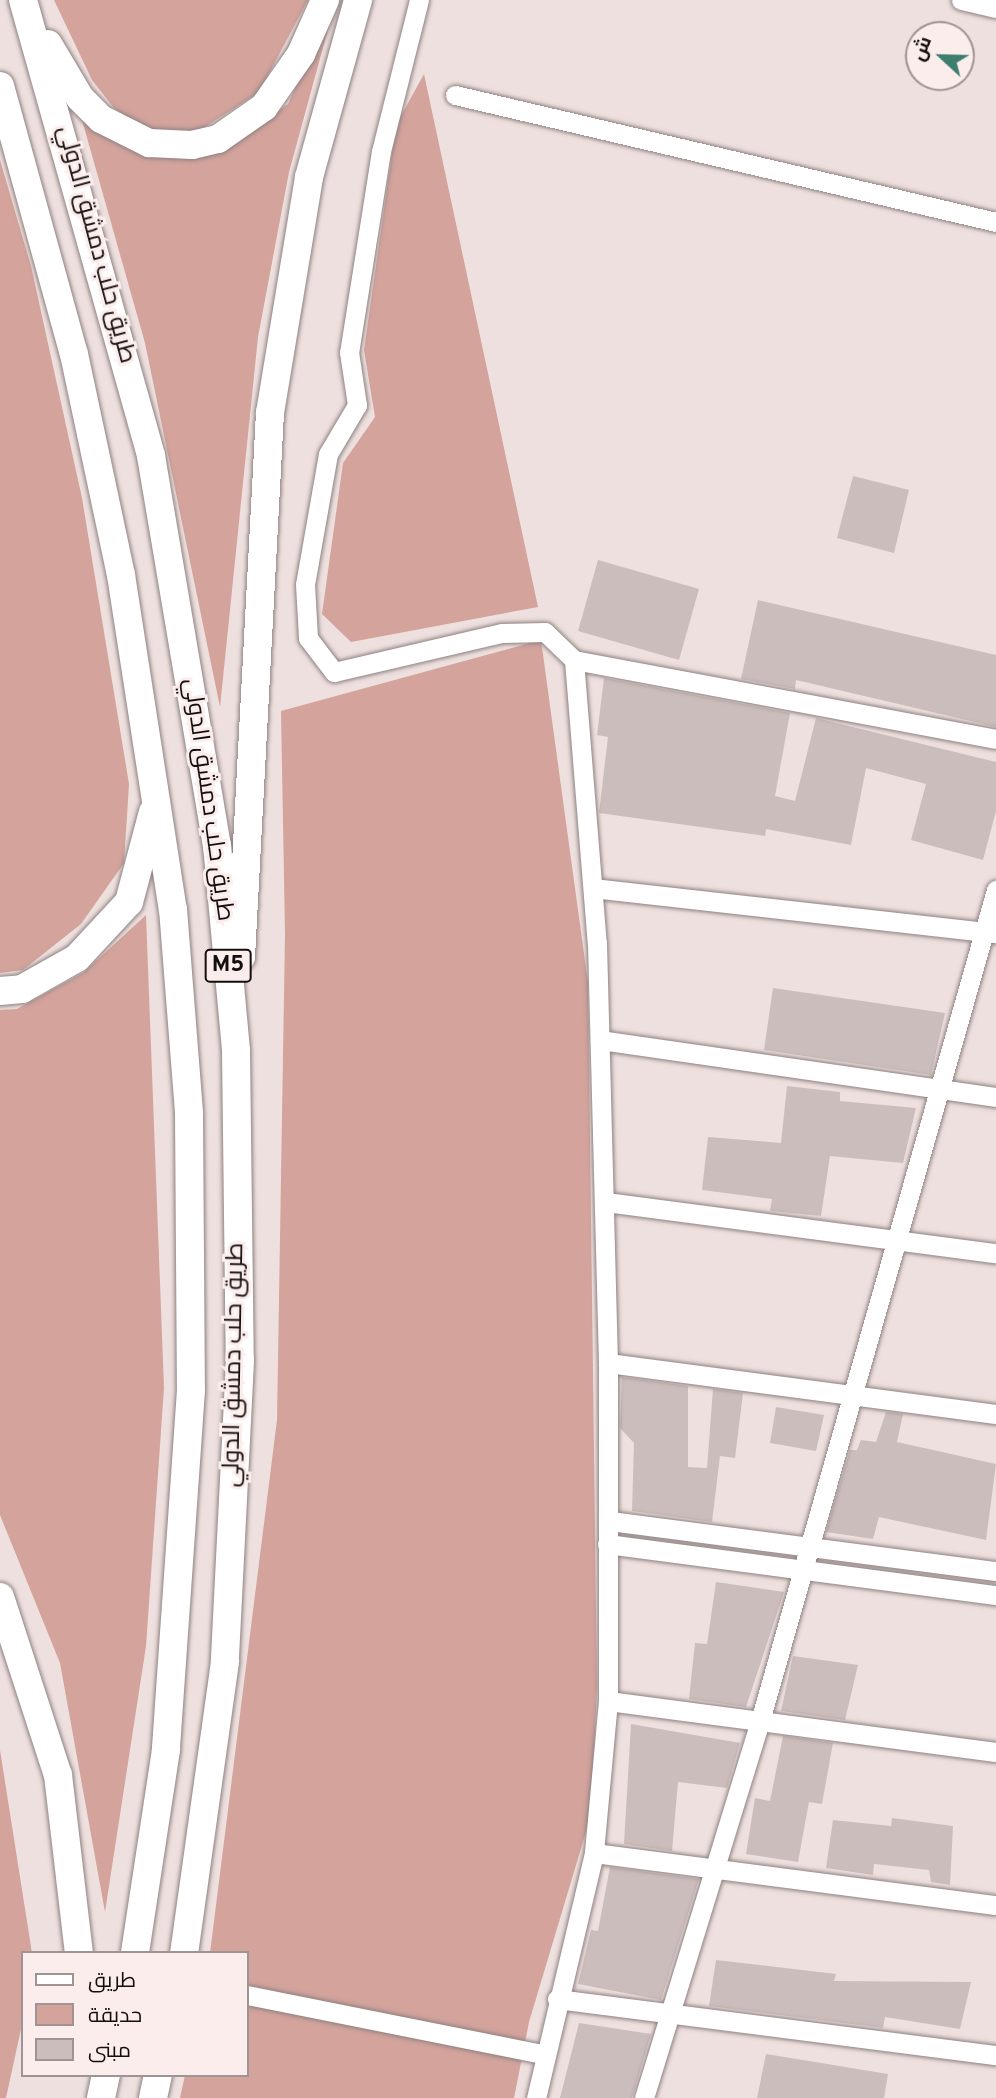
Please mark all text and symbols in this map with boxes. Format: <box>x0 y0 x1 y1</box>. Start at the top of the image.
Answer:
north arrow <box>905 21 975 91</box>
text: ش <box>907 33 938 65</box>
street label: طريق حلب دمشق الدولي <box>49 123 141 367</box>
street label: طريق حلب دمشق الدولي <box>176 677 238 923</box>
road number: M5 <box>204 946 252 986</box>
street label: طريق حلب دمشق الدولي <box>218 1242 252 1488</box>
legend <box>21 1951 248 2077</box>
text: طريق <box>88 1968 136 1995</box>
text: حديقة <box>88 2003 142 2030</box>
text: مبنى <box>88 2038 131 2065</box>

